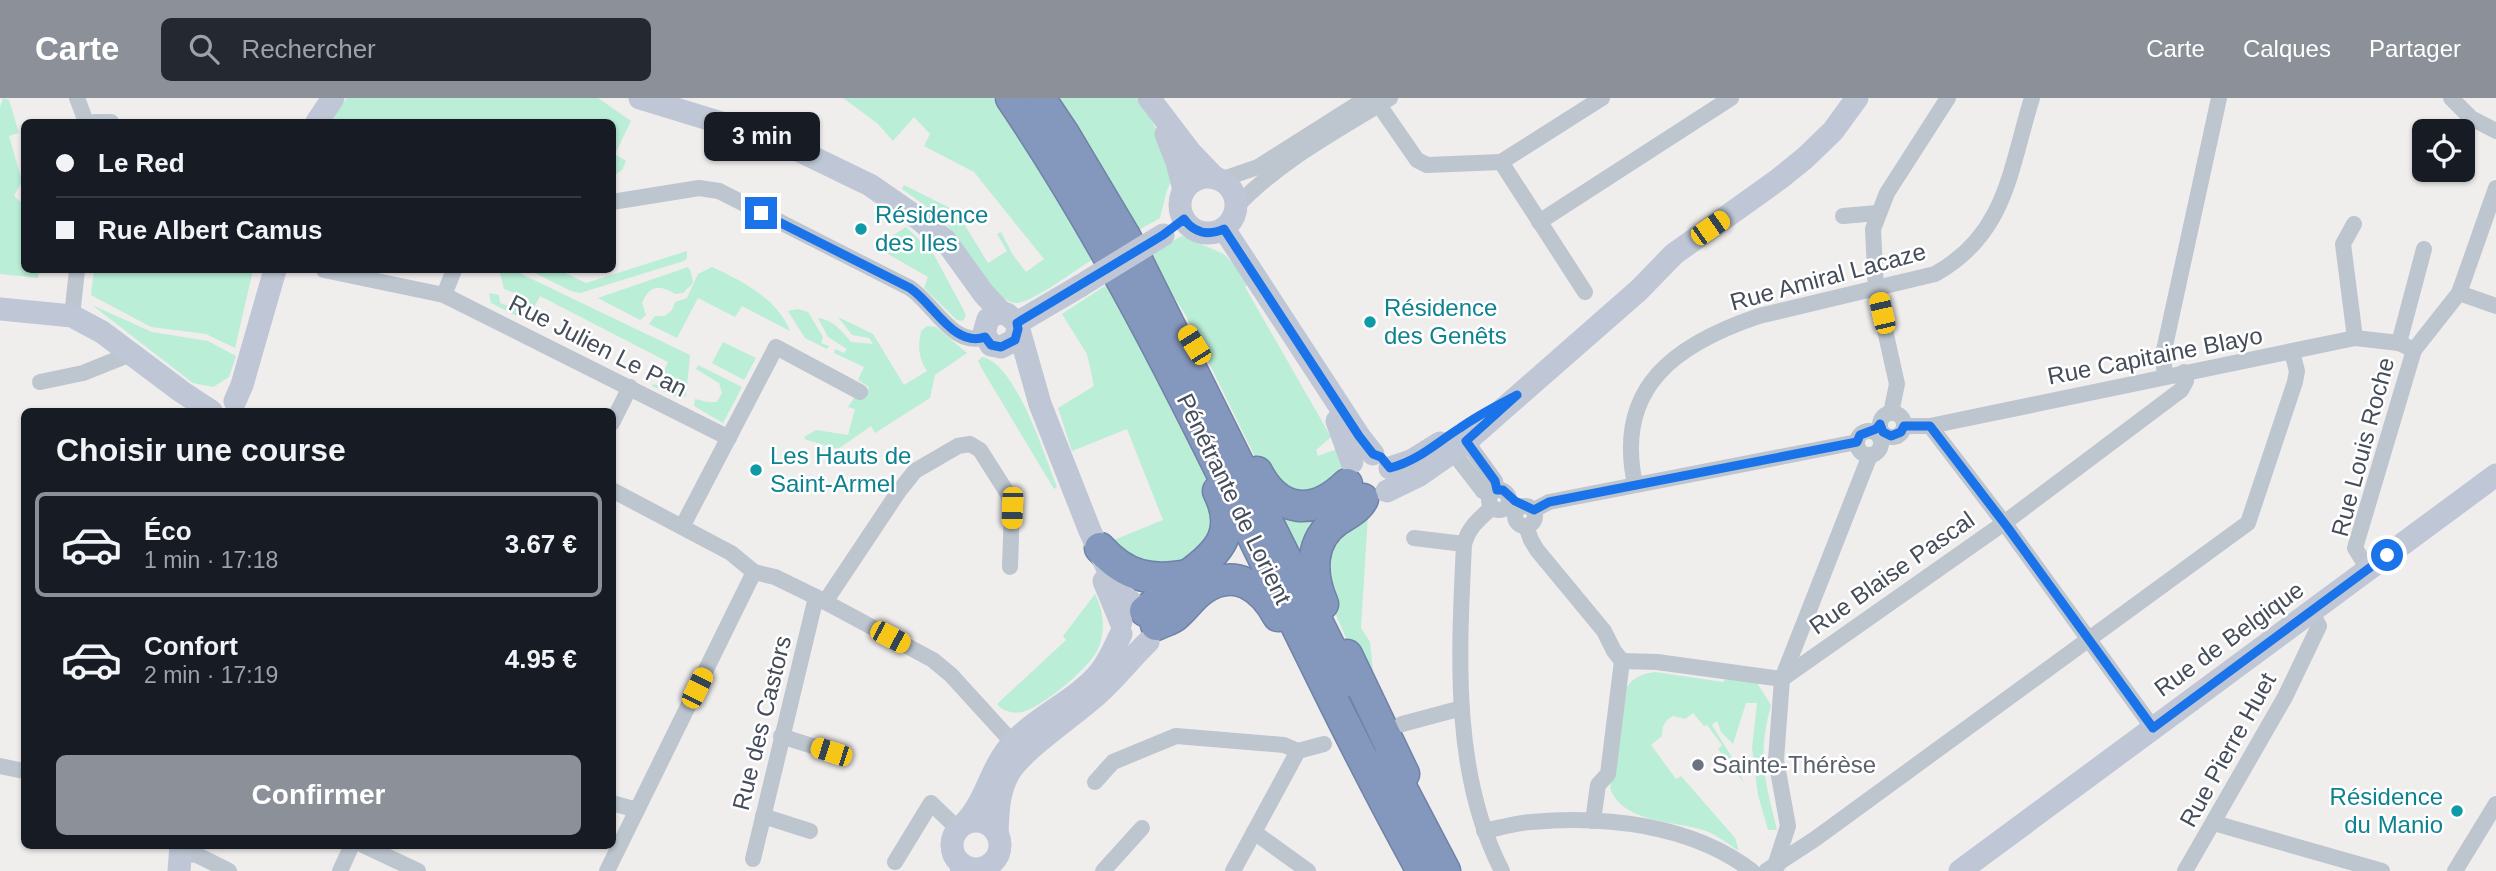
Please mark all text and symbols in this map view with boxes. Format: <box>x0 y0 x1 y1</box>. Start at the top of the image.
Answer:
search box <box>161 18 651 81</box>
text: Carte <box>35 30 119 67</box>
icon: search <box>185 30 223 68</box>
text: Rechercher <box>241 34 376 64</box>
text: Carte <box>2146 35 2205 62</box>
text: Calques <box>2243 35 2331 62</box>
text: Partager <box>2369 35 2461 62</box>
callout: 3 min <box>703 111 819 160</box>
map controls <box>2412 119 2475 182</box>
button: locate <box>2412 119 2475 182</box>
text: 3 min <box>732 123 792 149</box>
text: Le Red <box>98 148 185 178</box>
route end <box>745 197 777 229</box>
place label: Résidence des Iles <box>875 201 988 256</box>
car <box>1687 207 1734 249</box>
text: Rue Albert Camus <box>98 215 322 245</box>
marker: Résidence des Iles <box>853 221 869 237</box>
street label: Rue Amiral Lacaze <box>1727 237 1929 316</box>
street label: Rue Julien Le Pan <box>505 289 692 402</box>
car <box>1868 290 1897 336</box>
place label: Résidence des Genêts <box>1384 294 1507 349</box>
marker: Résidence des Genêts <box>1362 314 1378 330</box>
street label: Rue Capitaine Blayo <box>2045 321 2265 390</box>
car <box>1174 322 1215 368</box>
street label: Rue Louis Roche <box>2326 354 2399 539</box>
street label: Pénétrante de Lorient <box>1172 389 1297 609</box>
text: Choisir une course <box>56 432 346 468</box>
place label: Les Hauts de Saint-Armel <box>770 442 911 497</box>
marker: Les Hauts de Saint-Armel <box>748 462 764 478</box>
car <box>1001 487 1024 529</box>
street label: Rue Blaise Pascal <box>1804 506 1979 640</box>
icon: car <box>60 513 123 576</box>
text: Éco <box>144 516 192 546</box>
text: 3.67 € <box>505 529 577 559</box>
route start <box>2371 539 2403 571</box>
text: 1 min · 17:18 <box>144 547 278 573</box>
street label: Rue de Belgique <box>2149 576 2308 702</box>
car <box>867 618 914 656</box>
icon: car <box>60 628 123 691</box>
text: Confort <box>144 631 238 661</box>
street label: Rue des Castors <box>727 633 796 813</box>
text: 4.95 € <box>505 644 577 674</box>
text: 2 min · 17:19 <box>144 662 278 688</box>
car <box>679 665 716 711</box>
street label: Rue Pierre Huet <box>2174 668 2281 832</box>
car <box>808 736 855 768</box>
place label: Sainte-Thérèse <box>1712 751 1876 778</box>
button: Confirmer <box>56 755 581 835</box>
marker: Sainte-Thérèse <box>1690 757 1706 773</box>
place label: Résidence du Manio <box>2330 783 2443 838</box>
marker: Résidence du Manio <box>2449 803 2465 819</box>

